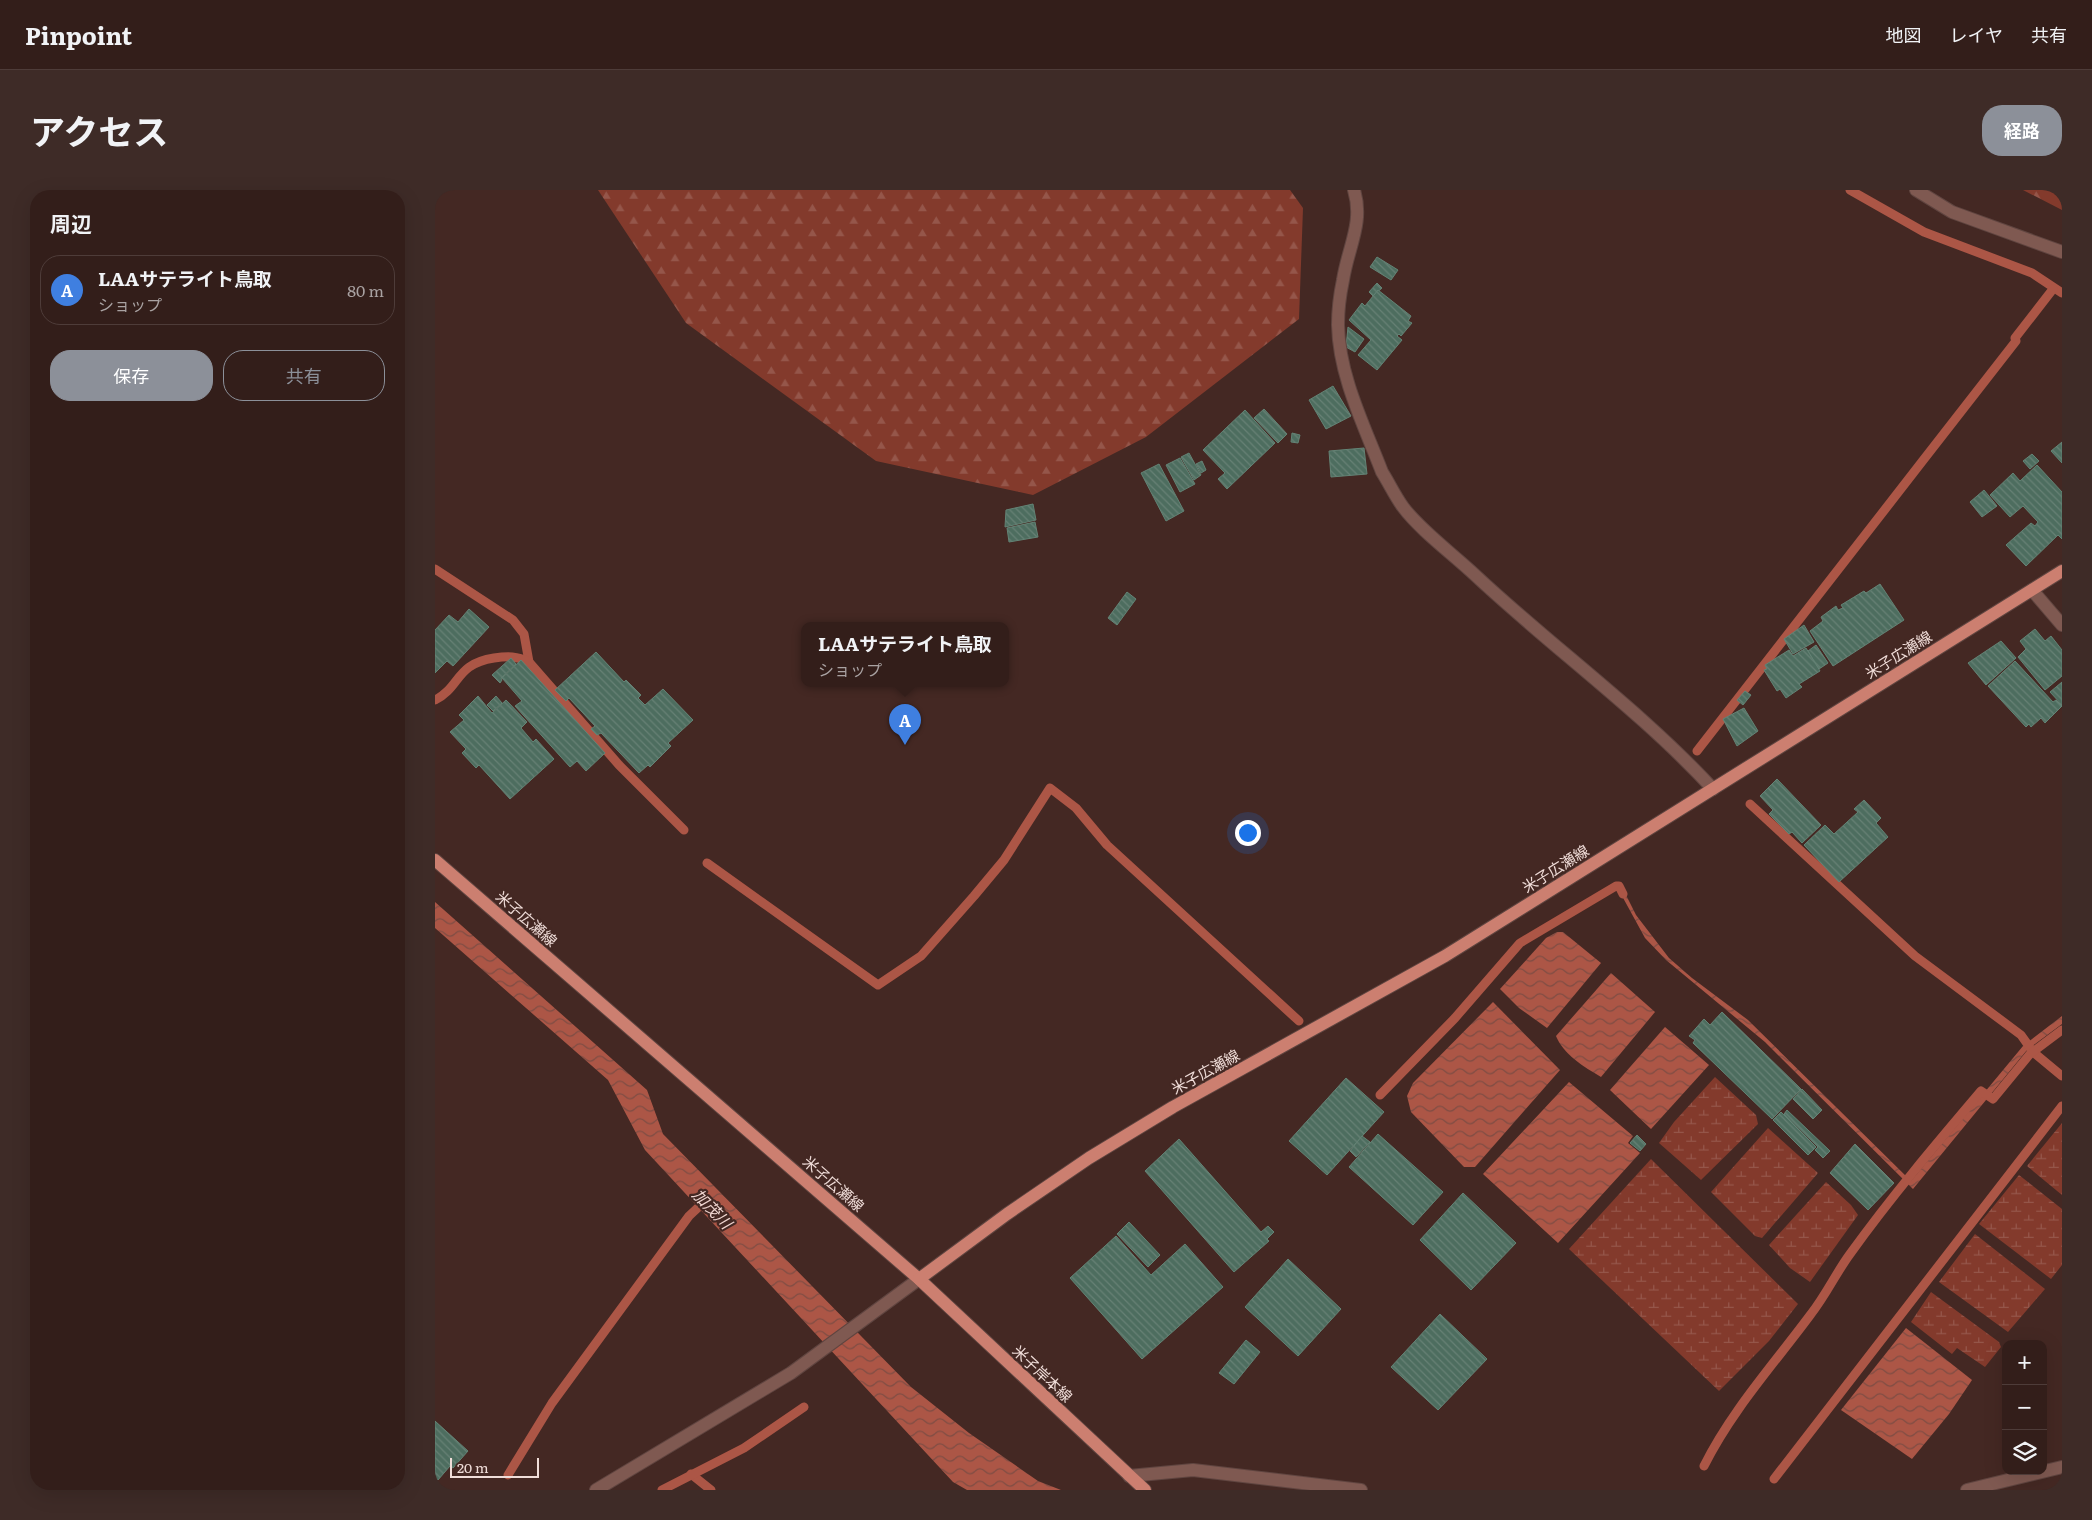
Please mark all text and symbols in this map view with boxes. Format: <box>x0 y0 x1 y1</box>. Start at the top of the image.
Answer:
text: Pinpoint <box>25 17 132 52</box>
text: 地図 <box>1886 21 1922 48</box>
text: レイヤ <box>1950 21 2003 48</box>
text: 共有 <box>2031 21 2067 48</box>
text: アクセス <box>30 104 168 156</box>
button: 経路 <box>1982 105 2062 156</box>
text: 周辺 <box>50 207 92 238</box>
text: LAAサテライト鳥取 <box>98 264 272 292</box>
text: A <box>61 278 73 302</box>
text: 80 m <box>347 278 384 302</box>
text: ショップ <box>98 292 162 316</box>
button: 保存 <box>50 350 213 401</box>
button: 共有 <box>223 350 385 401</box>
popup <box>801 622 1009 687</box>
street label: 米子広瀬線 <box>1860 624 1936 684</box>
text: LAAサテライト鳥取 <box>818 629 992 657</box>
text: ショップ <box>818 657 882 681</box>
pin: A <box>889 704 921 745</box>
your location <box>1235 820 1261 846</box>
street label: 米子広瀬線 <box>1517 838 1593 898</box>
street label: 米子広瀬線 <box>491 885 563 951</box>
street label: 米子広瀬線 <box>1167 1043 1243 1099</box>
street label: 米子広瀬線 <box>798 1150 870 1216</box>
water label: 加茂川 <box>688 1182 740 1235</box>
street label: 米子岸本線 <box>1008 1339 1078 1407</box>
map controls <box>2002 1340 2047 1475</box>
button: + <box>2002 1340 2047 1385</box>
button: − <box>2002 1385 2047 1430</box>
button: layers <box>2002 1430 2047 1475</box>
scale bar <box>450 1455 539 1478</box>
text: 20 m <box>457 1457 489 1477</box>

